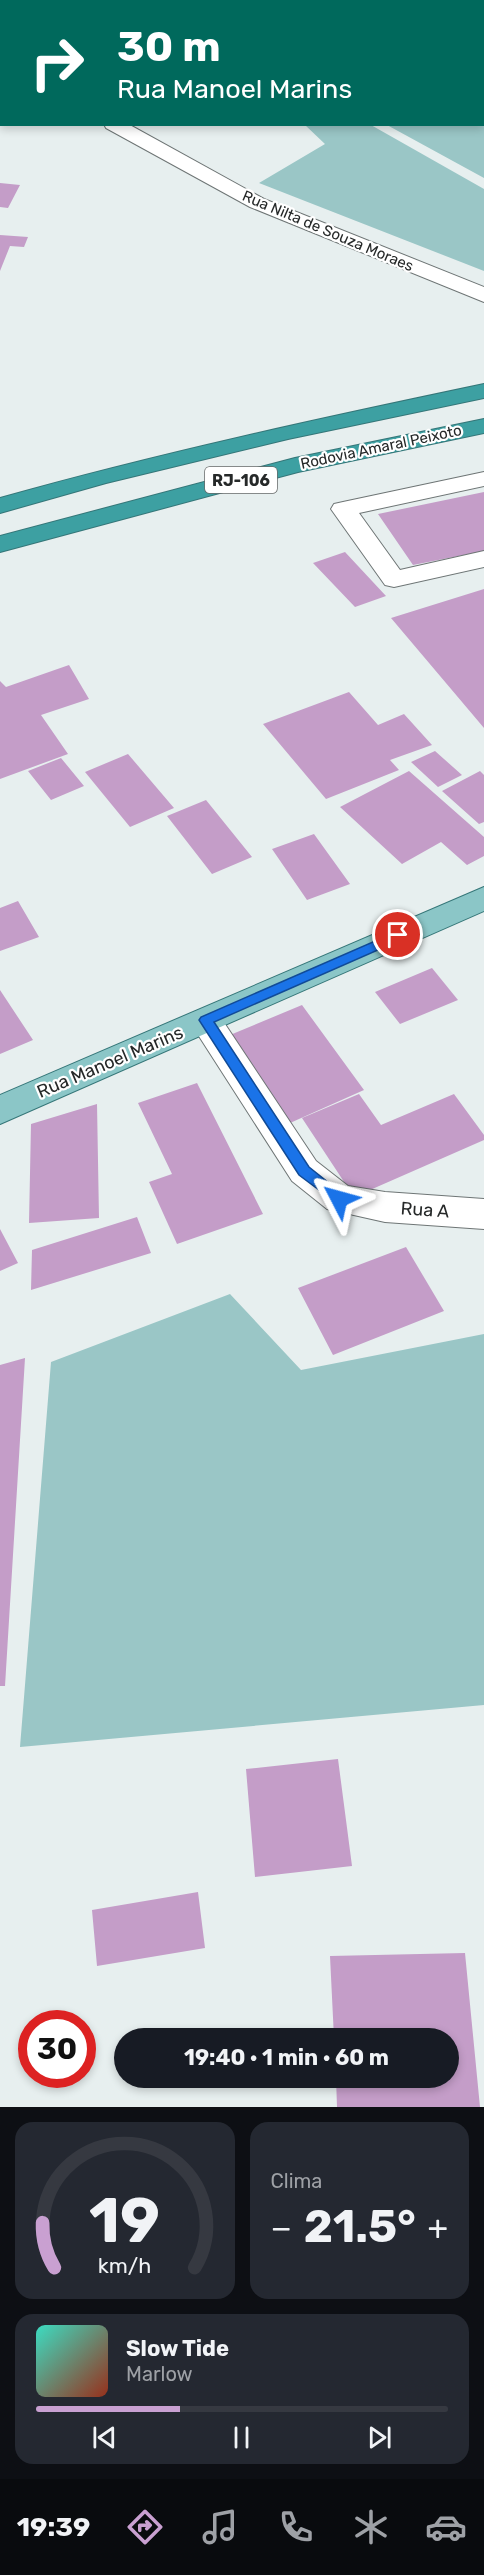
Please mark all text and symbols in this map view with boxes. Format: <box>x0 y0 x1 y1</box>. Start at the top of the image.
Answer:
text: 30 m <box>117 22 221 72</box>
icon: right <box>18 24 96 102</box>
text: Rua Manoel Marins <box>117 73 352 105</box>
street label: Rua Nilta de Souza Moraes <box>240 187 417 275</box>
street label: Rodovia Amaral Peixoto <box>299 421 463 473</box>
road number: RJ-106 <box>205 467 277 493</box>
pin <box>372 909 423 960</box>
icon: arrive <box>381 918 414 951</box>
street label: Rua Manoel Marins <box>34 1021 186 1103</box>
position arrow <box>307 1167 371 1231</box>
street label: Rua A <box>400 1197 450 1223</box>
speed limit sign: 30 <box>18 2010 96 2088</box>
text: 19:40 · 1 min · 60 m <box>184 2044 389 2071</box>
text: Clima <box>271 2169 322 2193</box>
text: 19 <box>89 2184 160 2258</box>
text: 21.5° <box>304 2200 416 2253</box>
text: − <box>271 2208 292 2247</box>
text: + <box>427 2208 448 2247</box>
text: km/h <box>98 2253 152 2278</box>
text: Slow Tide <box>126 2335 229 2362</box>
text: Marlow <box>126 2362 193 2386</box>
icon: previous <box>88 2421 121 2454</box>
icon: pause <box>225 2421 258 2454</box>
icon: next <box>363 2421 396 2454</box>
icon: directions <box>124 2506 166 2548</box>
icon: music <box>199 2506 241 2548</box>
icon: phone <box>275 2506 317 2548</box>
icon: climate <box>350 2506 392 2548</box>
icon: car <box>425 2506 467 2548</box>
text: 19:39 <box>17 2511 90 2543</box>

